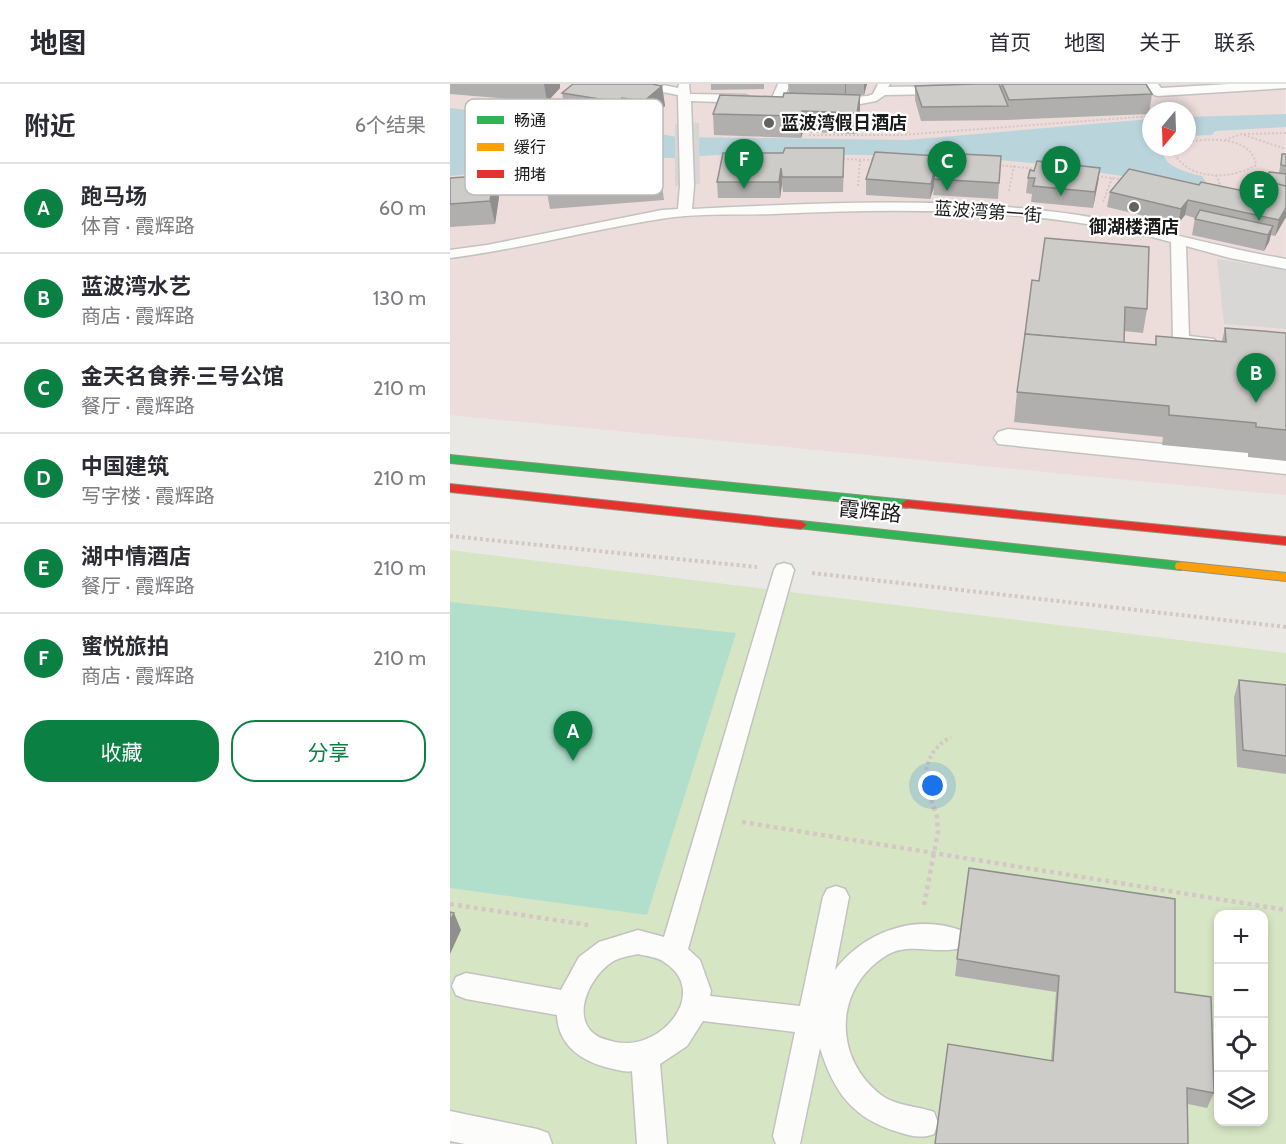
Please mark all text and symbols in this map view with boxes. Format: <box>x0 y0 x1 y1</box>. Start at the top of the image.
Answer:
text: 地图 <box>30 26 86 60</box>
text: 首页 <box>989 30 1031 55</box>
text: 地图 <box>1064 30 1106 55</box>
text: 关于 <box>1139 30 1181 55</box>
text: 联系 <box>1214 30 1256 55</box>
legend <box>465 99 663 195</box>
north arrow <box>1142 102 1196 156</box>
text: 附近 <box>24 110 76 142</box>
text: 畅通 <box>514 111 546 130</box>
place label: 蓝波湾假日酒店 <box>781 112 907 134</box>
text: 6个结果 <box>355 113 426 137</box>
marker: 蓝波湾假日酒店 <box>762 116 776 130</box>
text: 缓行 <box>514 138 546 157</box>
pin: F <box>724 140 764 189</box>
pin: C <box>928 141 966 191</box>
pin: D <box>1042 147 1080 196</box>
text: 拥堵 <box>514 165 546 184</box>
pin: E <box>1240 172 1278 221</box>
text: 跑马场 <box>81 183 147 210</box>
text: A <box>37 196 50 220</box>
text: 60 m <box>379 196 426 220</box>
street label: 蓝波湾第一街 <box>933 197 1043 227</box>
marker: 御湖楼酒店 <box>1127 200 1141 214</box>
text: 体育 · 霞辉路 <box>81 214 195 238</box>
place label: 御湖楼酒店 <box>1088 216 1179 238</box>
text: 蓝波湾水艺 <box>81 273 191 300</box>
text: B <box>37 286 50 310</box>
text: 130 m <box>373 286 426 310</box>
text: 商店 · 霞辉路 <box>81 304 195 328</box>
pin: B <box>1236 354 1276 403</box>
text: 金天名食养·三号公馆 <box>81 363 284 390</box>
text: C <box>37 376 50 400</box>
text: 210 m <box>373 376 426 400</box>
text: 餐厅 · 霞辉路 <box>81 394 195 418</box>
text: 中国建筑 <box>81 453 169 480</box>
text: D <box>36 466 51 490</box>
text: 210 m <box>373 466 426 490</box>
text: 写字楼 · 霞辉路 <box>81 484 215 508</box>
street label: 霞辉路 <box>837 495 903 527</box>
text: 湖中情酒店 <box>81 543 191 570</box>
text: E <box>38 556 49 580</box>
text: 210 m <box>373 556 426 580</box>
text: 餐厅 · 霞辉路 <box>81 574 195 598</box>
text: 蜜悦旅拍 <box>81 633 169 660</box>
text: F <box>38 646 49 670</box>
text: 210 m <box>373 646 426 670</box>
text: 商店 · 霞辉路 <box>81 664 195 688</box>
pin: A <box>554 712 592 761</box>
button: 收藏 <box>24 720 219 782</box>
button: 分享 <box>231 720 426 782</box>
your location <box>918 771 947 800</box>
map controls <box>1214 910 1268 1126</box>
button: + <box>1214 910 1268 964</box>
button: − <box>1214 964 1268 1018</box>
button: locate <box>1214 1018 1268 1072</box>
button: layers <box>1214 1072 1268 1126</box>

